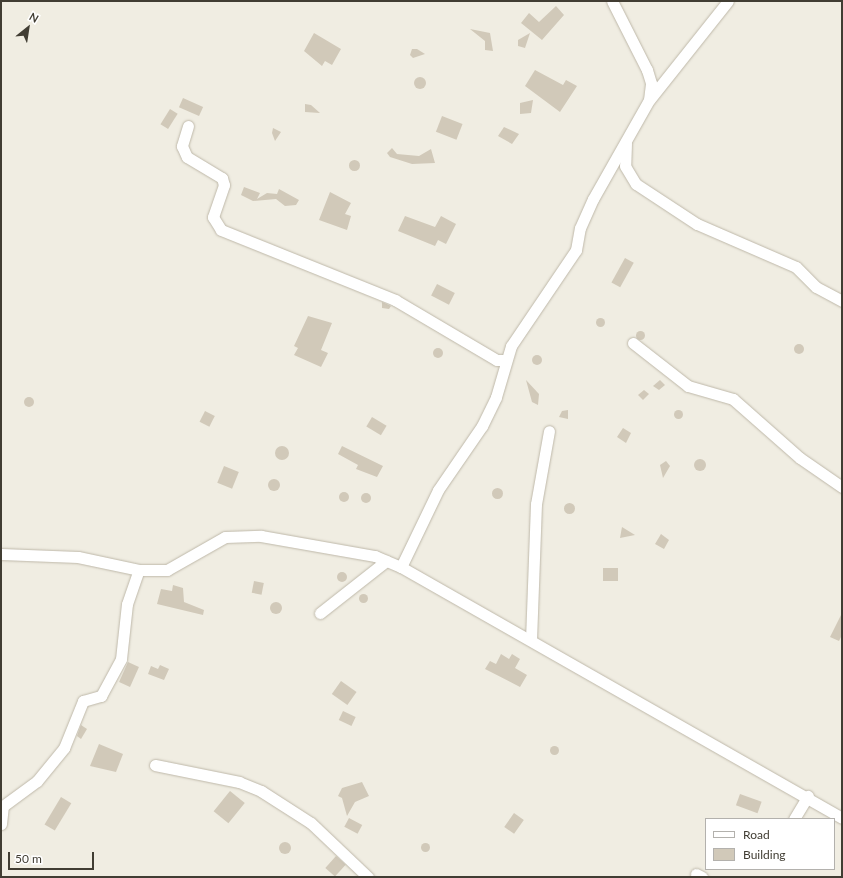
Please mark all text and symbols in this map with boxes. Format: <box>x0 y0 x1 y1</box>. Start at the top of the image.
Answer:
north arrow <box>8 8 48 48</box>
text: N <box>27 9 41 25</box>
legend <box>705 818 835 870</box>
text: Road <box>743 827 770 842</box>
scale bar <box>10 844 96 870</box>
text: Building <box>743 847 786 862</box>
text: 50 m <box>15 851 42 866</box>

